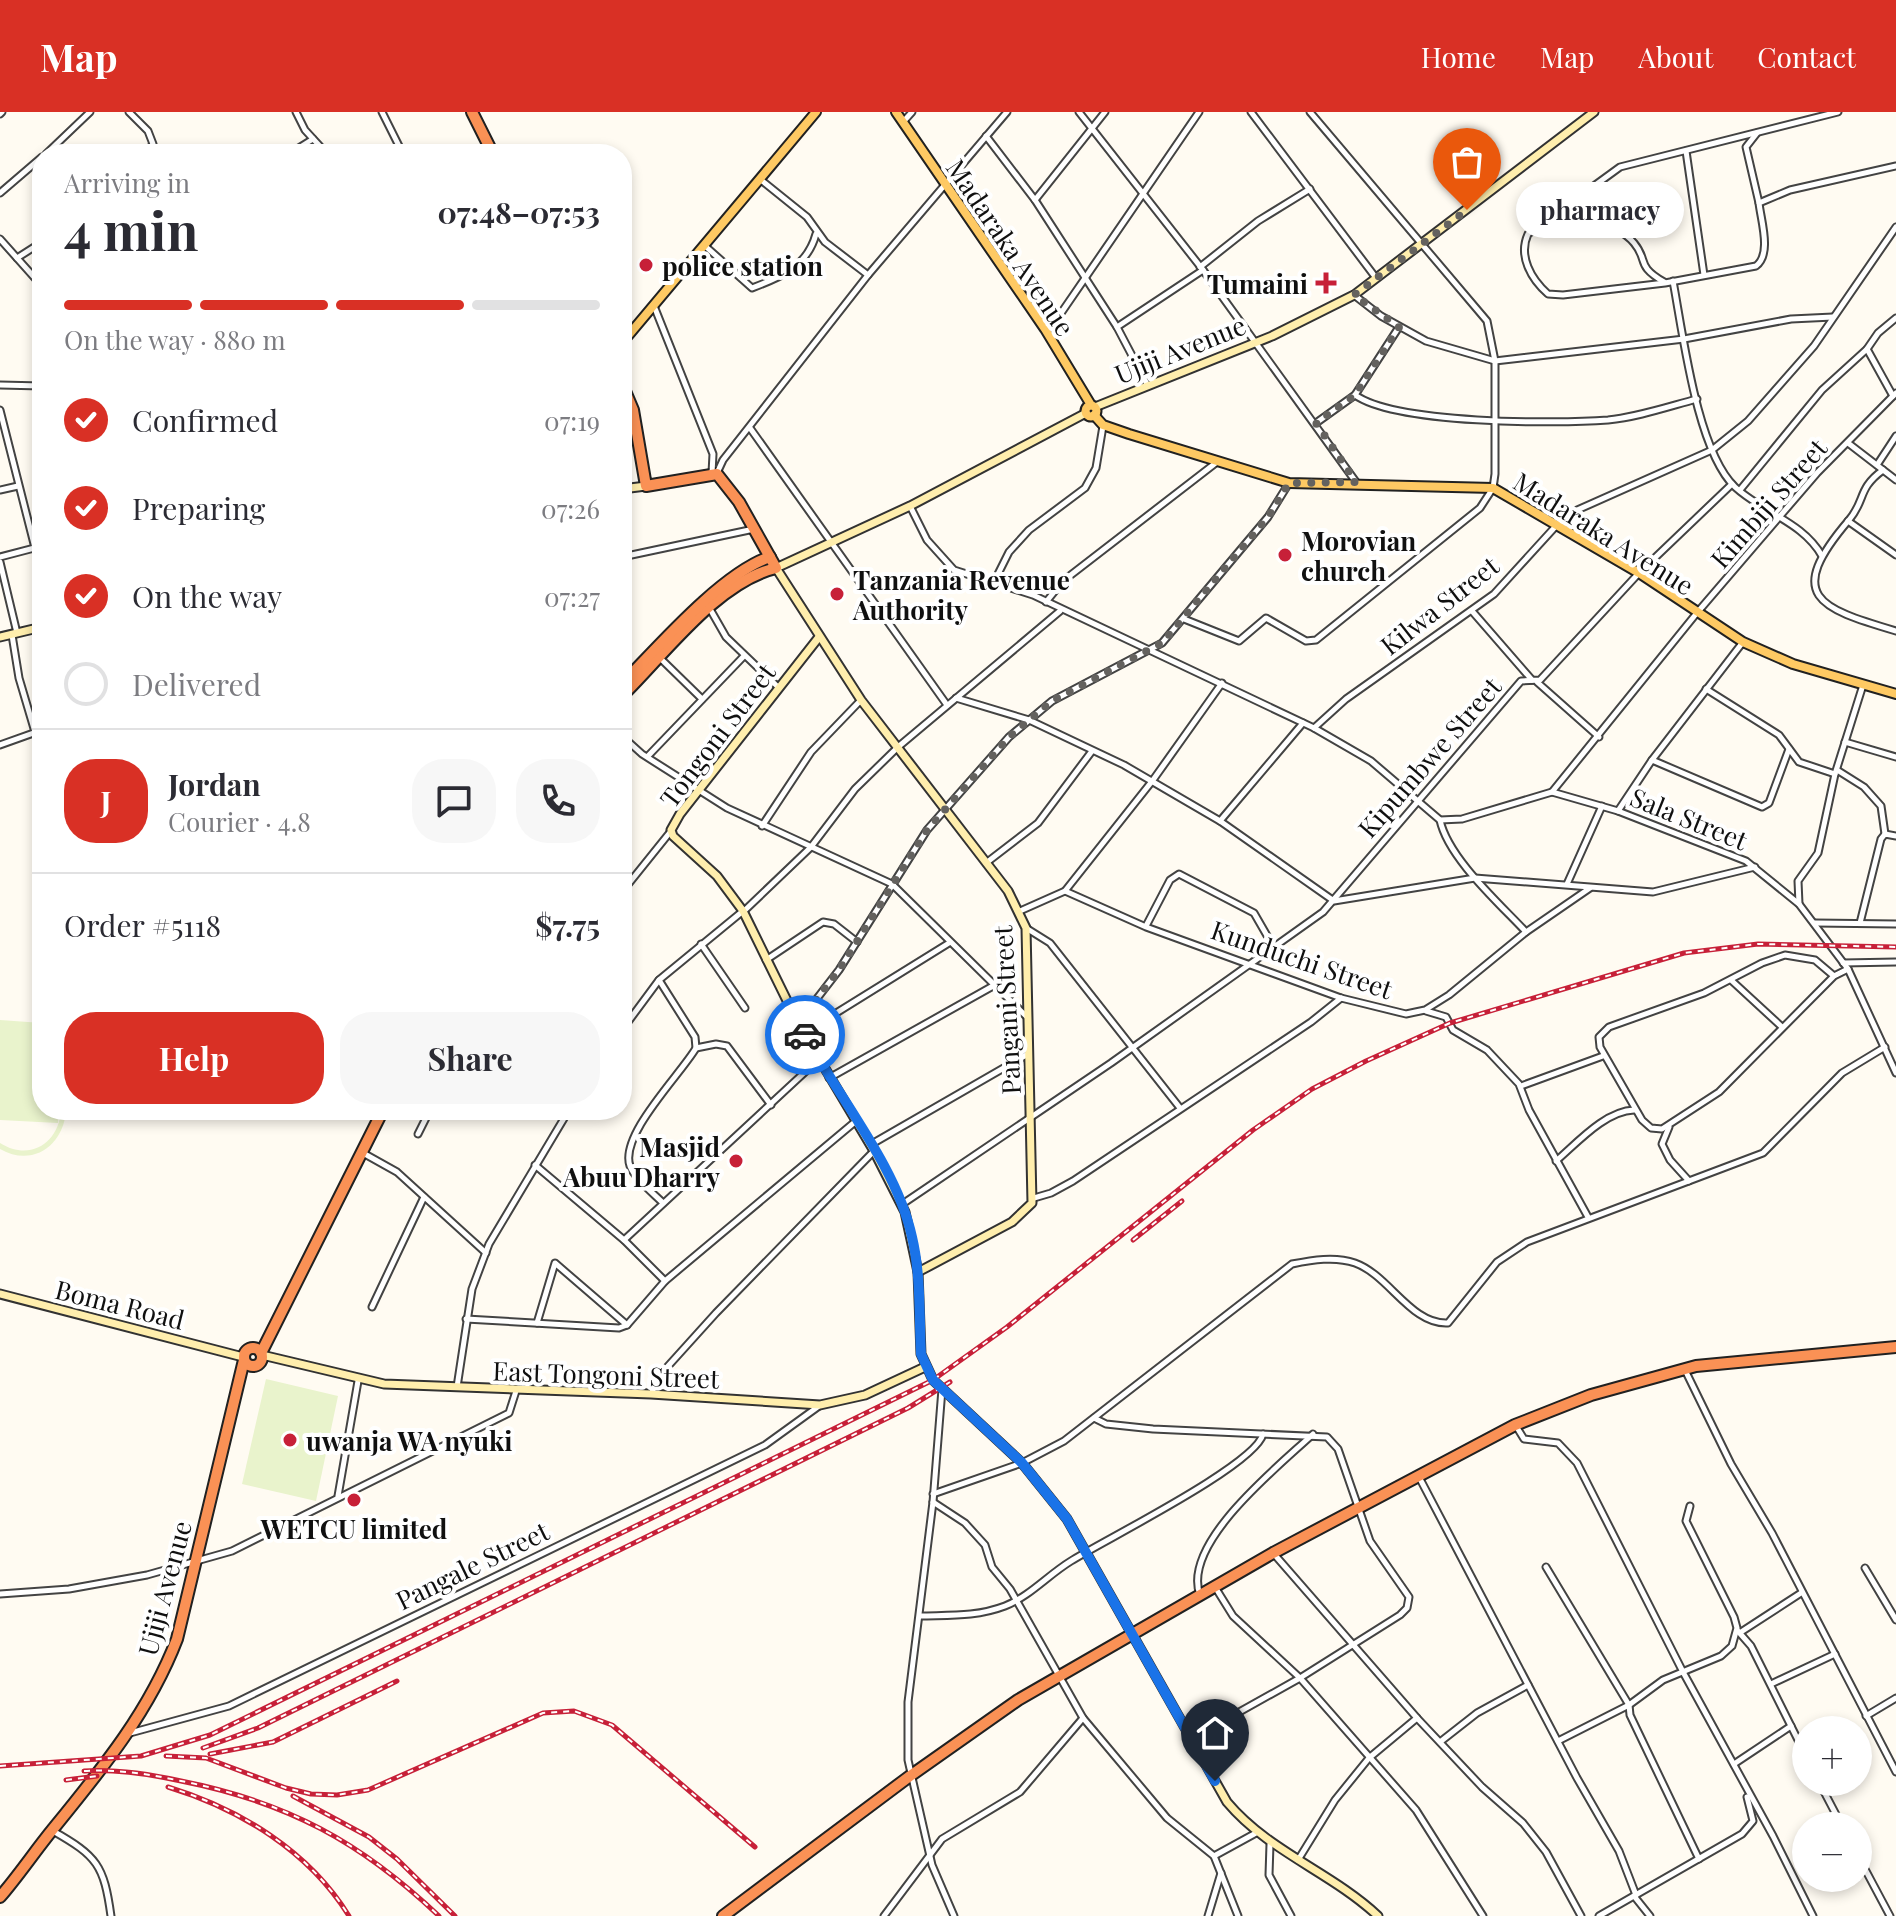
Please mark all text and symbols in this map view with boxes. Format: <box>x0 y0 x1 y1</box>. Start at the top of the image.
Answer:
text: Map <box>40 31 117 82</box>
text: Home <box>1421 38 1496 75</box>
text: Map <box>1540 38 1594 75</box>
text: About <box>1638 38 1713 75</box>
text: Contact <box>1757 38 1856 75</box>
pin <box>1433 128 1501 210</box>
icon: bag <box>1445 140 1489 184</box>
street label: Madaraka Avenue <box>939 152 1083 342</box>
text: Arriving in <box>64 165 190 200</box>
callout: pharmacy <box>1515 182 1683 238</box>
text: 07:48–07:53 <box>437 192 600 232</box>
text: pharmacy <box>1540 192 1660 227</box>
text: 4 min <box>64 195 198 264</box>
place label: police station <box>662 248 823 283</box>
marker: police station <box>637 256 655 274</box>
place label: Tumaini <box>1207 266 1308 301</box>
marker: Tumaini <box>1315 272 1337 294</box>
street label: Ujiji Avenue <box>1109 307 1251 391</box>
text: On the way · 880 m <box>64 322 285 357</box>
icon: check <box>64 398 108 442</box>
text: Confirmed <box>132 400 278 440</box>
text: 07:19 <box>544 403 600 438</box>
street label: Kimbiji Street <box>1702 430 1834 575</box>
street label: Madaraka Avenue <box>1507 464 1701 602</box>
icon: check <box>64 486 108 530</box>
text: Preparing <box>132 488 265 528</box>
text: 07:26 <box>541 491 600 526</box>
place label: Morovian church <box>1301 523 1416 588</box>
marker: Morovian church <box>1276 546 1294 564</box>
street label: Kilwa Street <box>1373 547 1506 662</box>
place label: Tanzania Revenue Authority <box>852 562 1070 627</box>
icon: check <box>64 574 108 618</box>
text: On the way <box>132 576 282 616</box>
text: 07:27 <box>544 579 600 614</box>
marker: Tanzania Revenue Authority <box>828 585 846 603</box>
street label: Tongoni Street <box>651 655 783 814</box>
text: Delivered <box>132 664 261 704</box>
street label: Kipumbwe Street <box>1350 669 1509 845</box>
button: chat <box>412 759 496 843</box>
button: phone <box>516 759 600 843</box>
text: Jordan <box>168 764 261 804</box>
street label: Sala Street <box>1625 779 1753 858</box>
text: J <box>101 781 111 821</box>
text: Courier · 4.8 <box>168 804 311 839</box>
text: Order #5118 <box>64 905 221 945</box>
text: $7.75 <box>535 905 600 945</box>
street label: Kunduchi Street <box>1207 912 1398 1007</box>
street label: Pangani Street <box>984 924 1028 1095</box>
courier <box>765 995 845 1075</box>
button: Help <box>64 1012 324 1104</box>
button: Share <box>340 1012 600 1104</box>
icon: car <box>783 1013 827 1057</box>
place label: Masjid Abuu Dharry <box>562 1129 720 1194</box>
marker: Masjid Abuu Dharry <box>727 1152 745 1170</box>
street label: Boma Road <box>52 1271 188 1337</box>
street label: East Tongoni Street <box>492 1353 721 1395</box>
place label: uwanja WA nyuki <box>306 1423 512 1458</box>
marker: uwanja WA nyuki <box>281 1431 299 1449</box>
marker: WETCU limited <box>345 1491 363 1509</box>
place label: WETCU limited <box>260 1511 448 1546</box>
street label: Pangale Street <box>390 1512 555 1617</box>
street label: Ujiji Avenue <box>129 1517 199 1659</box>
pin <box>1181 1699 1249 1781</box>
icon: home <box>1193 1711 1237 1755</box>
map controls <box>1792 1716 1872 1892</box>
button: + <box>1792 1716 1872 1796</box>
button: − <box>1792 1812 1872 1892</box>

